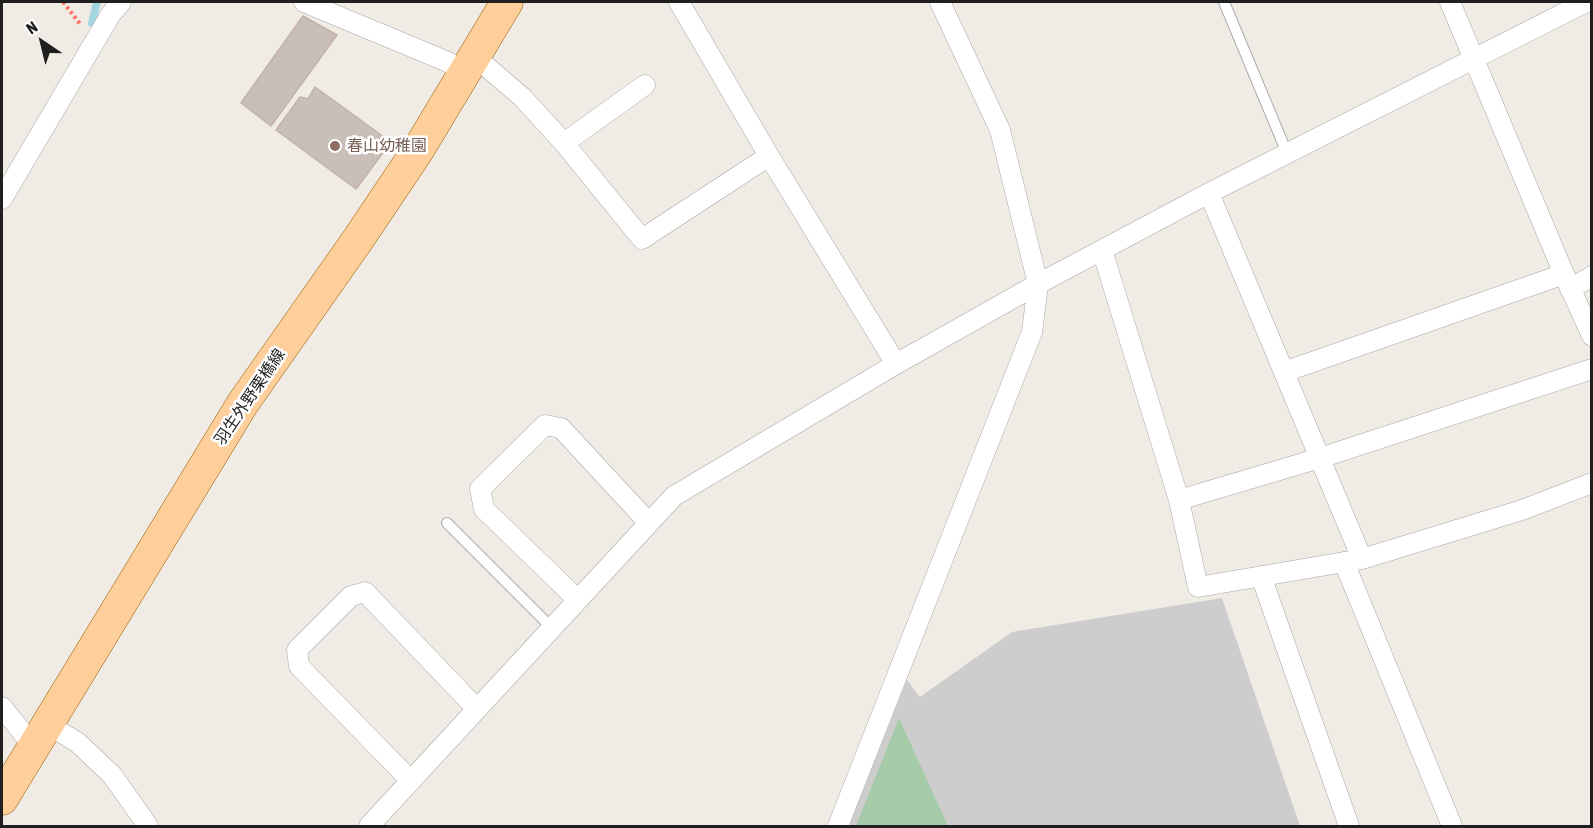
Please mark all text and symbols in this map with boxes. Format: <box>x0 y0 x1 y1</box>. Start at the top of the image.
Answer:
north arrow <box>12 12 72 72</box>
text: N <box>23 17 41 37</box>
place label: 春山幼稚園 <box>347 136 427 156</box>
marker: 春山幼稚園 <box>328 139 342 153</box>
street label: 羽生外野栗橋線 <box>211 345 289 449</box>

